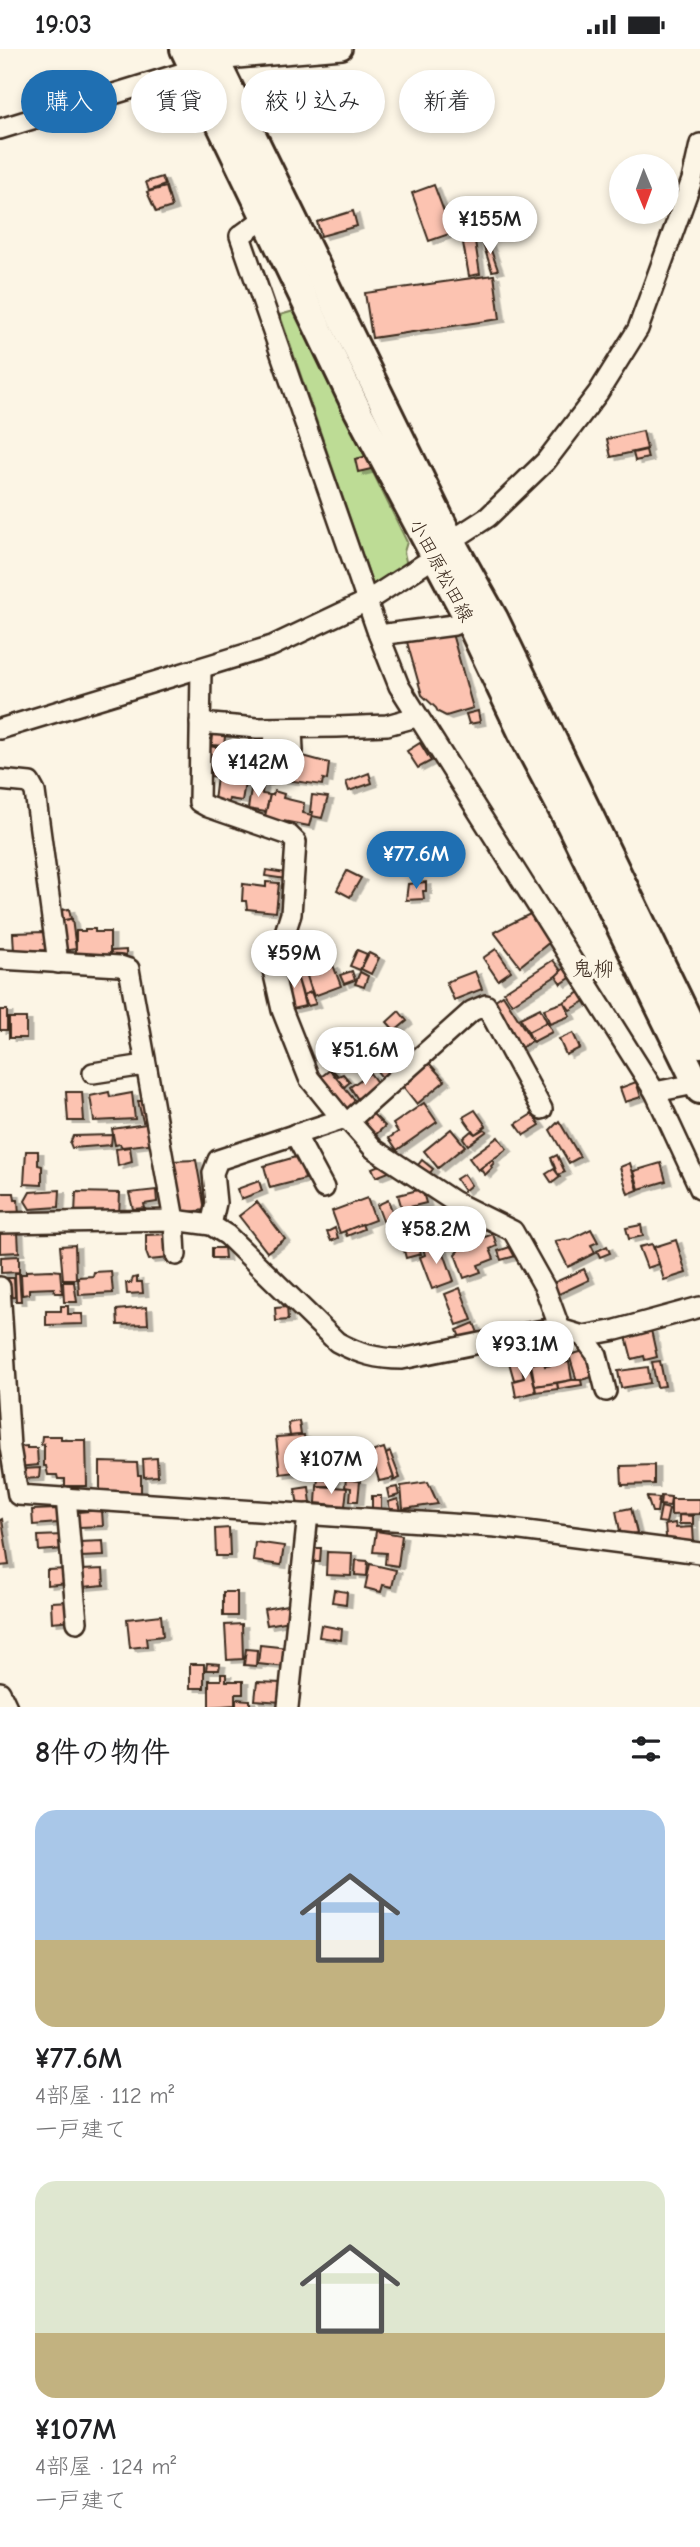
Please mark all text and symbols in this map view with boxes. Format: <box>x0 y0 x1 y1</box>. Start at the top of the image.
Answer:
text: 19:03 <box>35 10 92 40</box>
chip: 購入 <box>21 70 117 133</box>
chip: 賃貸 <box>131 70 227 133</box>
chip: 絞り込み <box>241 70 385 133</box>
chip: 新着 <box>399 70 495 133</box>
north arrow <box>609 154 679 224</box>
map controls <box>609 154 679 224</box>
pin: ¥155M <box>441 197 539 256</box>
text: ¥155M <box>458 205 522 232</box>
street label: 小田原松田線 <box>405 515 478 626</box>
pin: ¥142M <box>209 739 307 799</box>
text: ¥142M <box>228 748 288 775</box>
pin: ¥77.6M <box>359 831 473 891</box>
text: ¥77.6M <box>383 840 449 867</box>
pin: ¥59M <box>253 930 335 990</box>
text: ¥59M <box>267 939 321 966</box>
district label: 鬼柳 <box>572 957 614 981</box>
pin: ¥51.6M <box>308 1027 422 1087</box>
text: ¥51.6M <box>331 1036 399 1063</box>
pin: ¥58.2M <box>379 1207 493 1266</box>
text: ¥58.2M <box>401 1215 471 1242</box>
pin: ¥93.1M <box>468 1321 582 1381</box>
text: ¥93.1M <box>492 1330 558 1357</box>
pin: ¥107M <box>282 1437 380 1496</box>
text: ¥107M <box>300 1445 362 1472</box>
icon: filters <box>627 1730 665 1768</box>
text: 8件の物件 <box>35 1735 170 1770</box>
icon: home <box>287 1855 413 1981</box>
text: ¥77.6M <box>35 2041 122 2076</box>
text: 4部屋 · 112 m² <box>35 2082 174 2109</box>
text: 一戸建て <box>35 2116 127 2143</box>
icon: home <box>287 2226 413 2352</box>
text: ¥107M <box>35 2412 116 2447</box>
text: 4部屋 · 124 m² <box>35 2453 176 2480</box>
text: 一戸建て <box>35 2487 127 2514</box>

